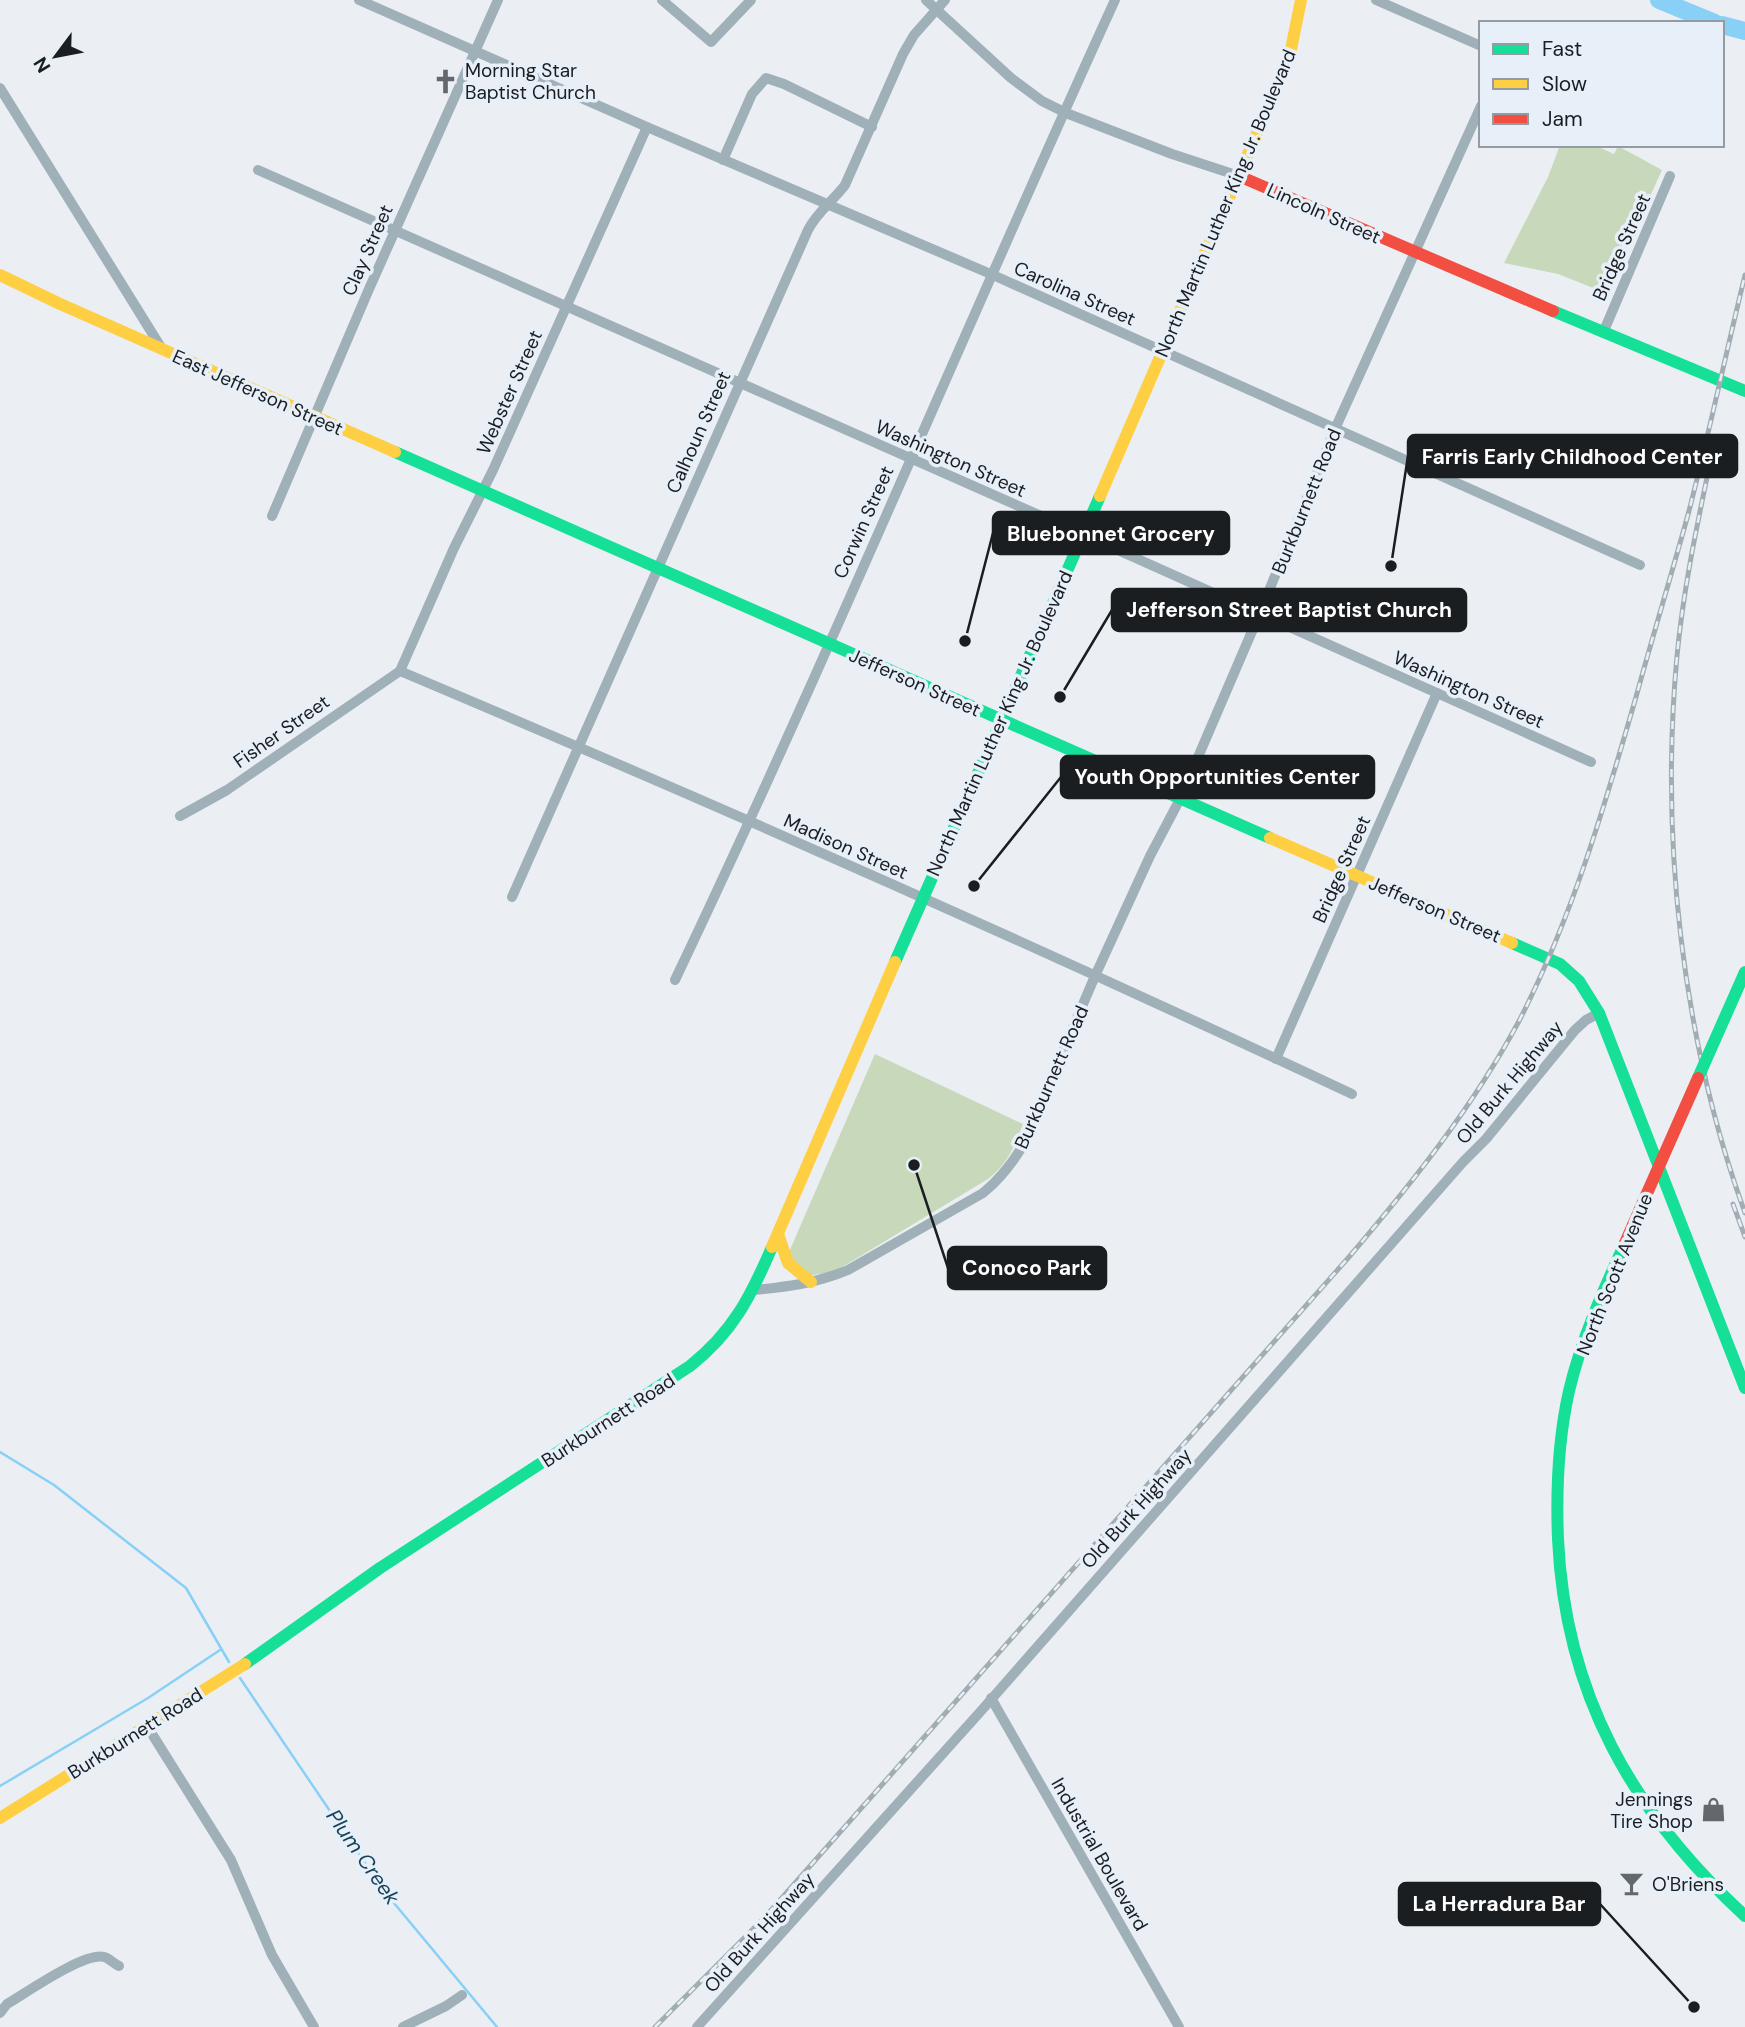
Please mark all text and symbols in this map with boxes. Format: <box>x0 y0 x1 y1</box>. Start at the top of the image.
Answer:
north arrow <box>21 21 91 91</box>
legend <box>1479 21 1724 147</box>
text: Fast <box>1542 35 1582 63</box>
street label: North Martin Luther King Jr. Boulevard <box>1149 46 1302 361</box>
text: N <box>28 52 56 77</box>
place label: Morning Star Baptist Church <box>465 58 596 105</box>
church icon: Morning Star Baptist Church <box>431 67 459 95</box>
text: Slow <box>1542 70 1587 98</box>
text: Jam <box>1542 105 1583 133</box>
street label: Lincoln Street <box>1263 177 1384 250</box>
street label: Bridge Street <box>1587 190 1656 305</box>
street label: Clay Street <box>336 201 399 300</box>
street label: Carolina Street <box>1010 255 1140 331</box>
street label: Webster Street <box>471 326 548 458</box>
street label: East Jefferson Street <box>169 344 347 441</box>
street label: Calhoun Street <box>660 367 737 497</box>
street label: Washington Street <box>871 414 1030 503</box>
street label: Burkburnett Road <box>1266 425 1347 577</box>
callout: Farris Early Childhood Center <box>1408 435 1737 477</box>
text: Farris Early Childhood Center <box>1422 443 1723 471</box>
street label: Corwin Street <box>827 462 899 582</box>
callout: Bluebonnet Grocery <box>993 512 1229 554</box>
text: Bluebonnet Grocery <box>1007 520 1215 548</box>
street label: North Martin Luther King Jr. Boulevard <box>921 567 1078 880</box>
callout: Jefferson Street Baptist Church <box>1112 589 1466 631</box>
text: Jefferson Street Baptist Church <box>1126 596 1452 624</box>
street label: Jefferson Street <box>845 642 984 723</box>
street label: Washington Street <box>1389 645 1548 734</box>
street label: Fisher Street <box>228 689 334 774</box>
callout: Youth Opportunities Center <box>1061 756 1374 798</box>
text: Youth Opportunities Center <box>1074 763 1360 791</box>
street label: Madison Street <box>780 808 912 885</box>
street label: Bridge Street <box>1307 812 1376 927</box>
street label: Jefferson Street <box>1365 870 1505 949</box>
street label: Burkburnett Road <box>1009 1002 1094 1153</box>
street label: Old Burk Highway <box>1450 1015 1569 1149</box>
street label: North Scott Avenue <box>1571 1190 1658 1359</box>
callout: Conoco Park <box>948 1247 1106 1289</box>
text: Conoco Park <box>962 1254 1092 1282</box>
street label: Burkburnett Road <box>537 1368 680 1473</box>
street label: Old Burk Highway <box>1076 1443 1197 1574</box>
street label: Burkburnett Road <box>63 1682 207 1785</box>
street label: Industrial Boulevard <box>1046 1773 1154 1935</box>
place label: Jennings Tire Shop <box>1610 1787 1693 1834</box>
shop icon: Jennings Tire Shop <box>1699 1796 1727 1824</box>
water label: Plum Creek <box>320 1804 406 1911</box>
street label: Old Burk Highway <box>699 1867 820 1998</box>
bar icon: O'Briens <box>1618 1870 1646 1898</box>
place label: O'Briens <box>1652 1872 1724 1897</box>
callout: La Herradura Bar <box>1399 1883 1600 1925</box>
text: La Herradura Bar <box>1413 1890 1586 1918</box>

